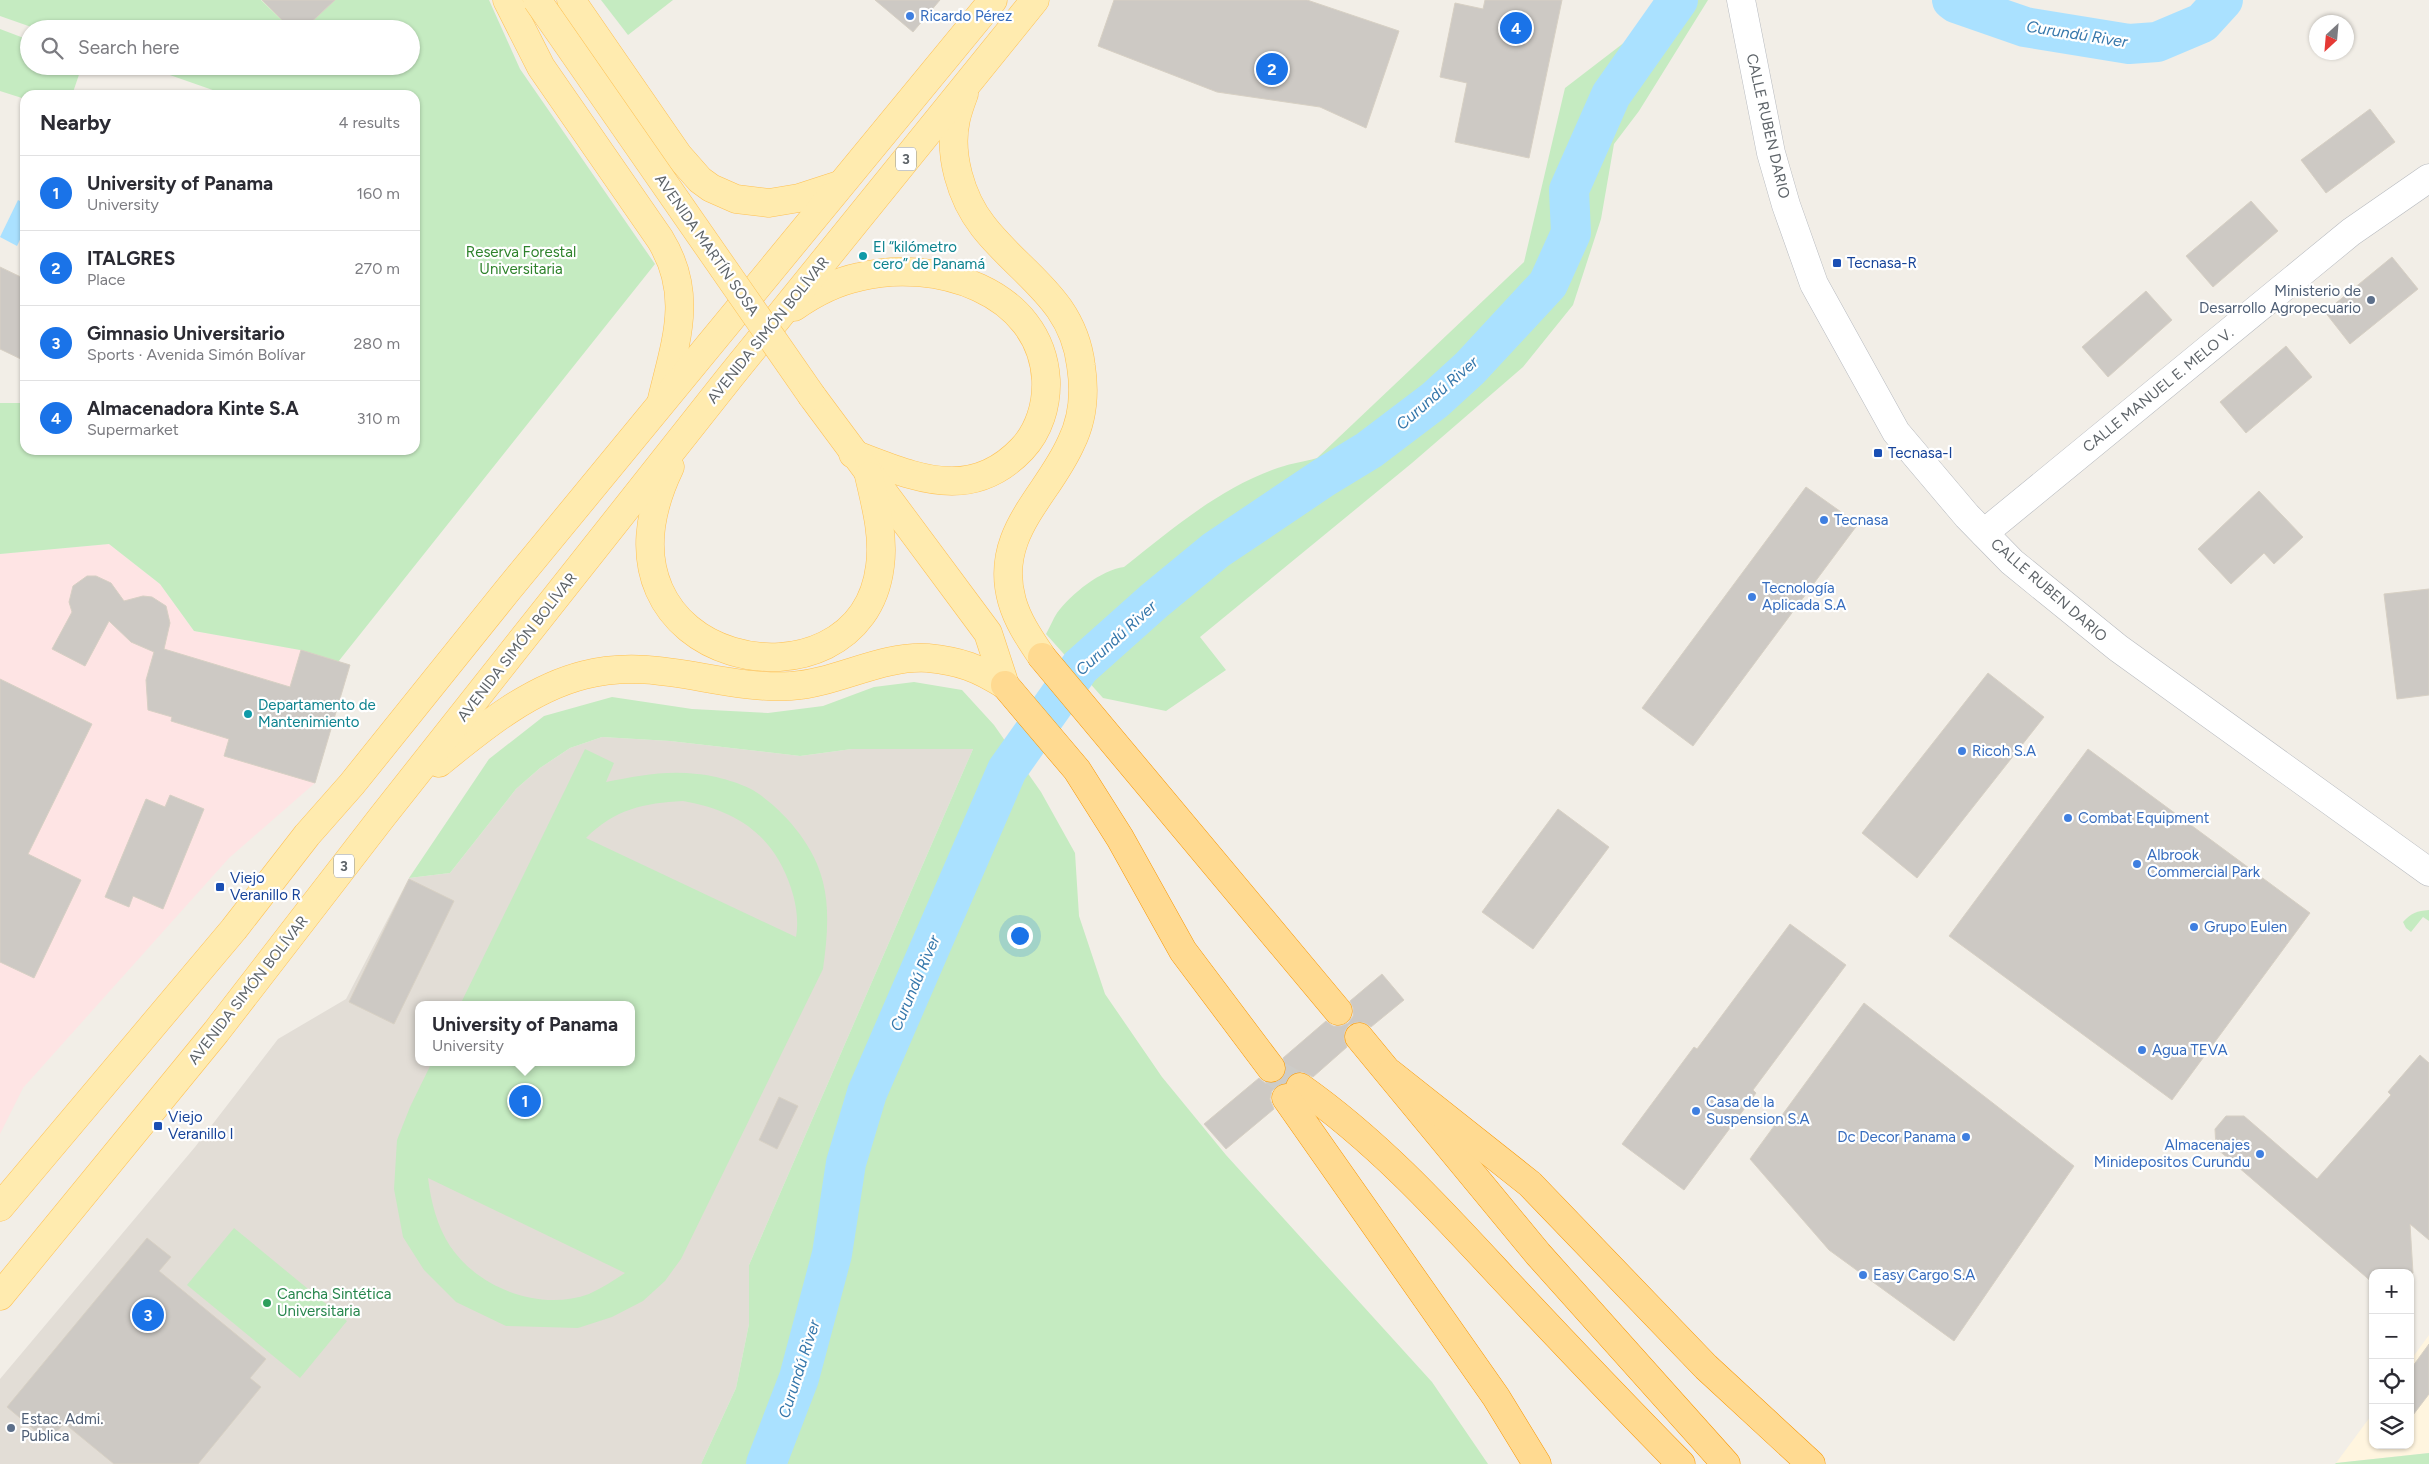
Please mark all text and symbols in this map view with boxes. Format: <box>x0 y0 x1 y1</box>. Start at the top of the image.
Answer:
place label: Ricardo Pérez <box>920 7 1012 25</box>
pin: 4 <box>1500 9 1532 47</box>
marker: Ricardo Pérez <box>904 10 916 22</box>
north arrow <box>2309 15 2354 60</box>
water label: Curundú River <box>2025 17 2129 51</box>
search box <box>20 20 420 75</box>
icon: search <box>38 34 66 62</box>
text: Search here <box>78 36 180 59</box>
pin: 2 <box>1256 50 1288 88</box>
street label: CALLE RUBEN DARIO <box>1743 52 1793 200</box>
text: Nearby <box>40 110 111 135</box>
text: 4 results <box>339 113 400 132</box>
road number: 3 <box>896 148 916 170</box>
street label: AVENIDA MARTÍN SOSA <box>651 171 763 319</box>
text: University of Panama <box>87 172 273 195</box>
text: 1 <box>53 184 59 203</box>
text: 160 m <box>357 184 400 203</box>
text: University <box>87 195 159 214</box>
place label: El “kilómetro cero” de Panamá <box>873 238 985 273</box>
park label: Reserva Forestal Universitaria <box>466 243 576 278</box>
text: ITALGRES <box>87 247 175 270</box>
marker: El “kilómetro cero” de Panamá <box>857 250 869 262</box>
street label: AVENIDA SIMÓN BOLÍVAR <box>703 253 833 407</box>
place label: Tecnasa-R <box>1847 254 1917 272</box>
marker: Tecnasa-R <box>1831 257 1843 269</box>
text: 2 <box>51 259 61 278</box>
text: 270 m <box>355 259 400 278</box>
text: Place <box>87 270 125 289</box>
place label: Ministerio de Desarrollo Agropecuario <box>2199 282 2361 317</box>
marker: Ministerio de Desarrollo Agropecuario <box>2365 294 2377 306</box>
text: Gimnasio Universitario <box>87 322 285 345</box>
street label: CALLE MANUEL E. MELO V. <box>2079 324 2237 456</box>
text: 3 <box>52 334 60 353</box>
text: 280 m <box>353 334 400 353</box>
text: Sports · Avenida Simón Bolívar <box>87 345 305 364</box>
water label: Curundú River <box>1392 352 1482 434</box>
text: Almacenadora Kinte S.A <box>87 397 299 420</box>
text: 4 <box>51 409 61 428</box>
text: 310 m <box>357 409 400 428</box>
text: Supermarket <box>87 420 179 439</box>
place label: Tecnasa-I <box>1888 444 1953 462</box>
marker: Tecnasa-I <box>1872 447 1884 459</box>
place label: Tecnasa <box>1834 511 1888 529</box>
marker: Tecnasa <box>1818 514 1830 526</box>
street label: CALLE RUBEN DARIO <box>1987 535 2111 645</box>
street label: AVENIDA SIMÓN BOLÍVAR <box>453 569 581 725</box>
place label: Tecnología Aplicada S.A <box>1762 579 1846 614</box>
marker: Tecnología Aplicada S.A <box>1746 591 1758 603</box>
water label: Curundú River <box>1072 596 1161 679</box>
place label: Departamento de Mantenimiento <box>258 696 376 731</box>
marker: Departamento de Mantenimiento <box>242 708 254 720</box>
place label: Ricoh S.A <box>1972 742 2036 760</box>
marker: Ricoh S.A <box>1956 745 1968 757</box>
place label: Combat Equipment <box>2078 809 2210 827</box>
marker: Combat Equipment <box>2062 812 2074 824</box>
place label: Albrook Commercial Park <box>2147 846 2261 881</box>
road number: 3 <box>334 854 354 878</box>
marker: Albrook Commercial Park <box>2131 858 2143 870</box>
place label: Viejo Veranillo R <box>230 869 301 904</box>
marker: Viejo Veranillo R <box>214 881 226 893</box>
street label: AVENIDA SIMÓN BOLÍVAR <box>184 912 312 1068</box>
place label: Grupo Eulen <box>2204 918 2287 936</box>
marker: Grupo Eulen <box>2188 921 2200 933</box>
your location <box>1007 923 1033 949</box>
water label: Curundú River <box>886 932 944 1034</box>
popup <box>415 1001 635 1066</box>
text: University of Panama <box>432 1013 618 1036</box>
text: University <box>432 1036 504 1055</box>
place label: Agua TEVA <box>2152 1041 2228 1059</box>
marker: Agua TEVA <box>2136 1044 2148 1056</box>
pin: 1 <box>509 1082 541 1120</box>
place label: Casa de la Suspension S.A <box>1706 1093 1810 1128</box>
marker: Casa de la Suspension S.A <box>1690 1105 1702 1117</box>
place label: Viejo Veranillo I <box>168 1108 234 1143</box>
marker: Viejo Veranillo I <box>152 1120 164 1132</box>
place label: Dc Decor Panama <box>1837 1128 1956 1146</box>
marker: Dc Decor Panama <box>1960 1131 1972 1143</box>
place label: Almacenajes Minidepositos Curundu <box>2094 1136 2250 1171</box>
marker: Almacenajes Minidepositos Curundu <box>2254 1148 2266 1160</box>
place label: Easy Cargo S.A <box>1873 1266 1975 1284</box>
marker: Easy Cargo S.A <box>1857 1269 1869 1281</box>
map controls <box>2369 1269 2414 1449</box>
button: + <box>2369 1269 2414 1314</box>
place label: Cancha Sintética Universitaria <box>277 1285 392 1320</box>
pin: 3 <box>132 1296 164 1334</box>
marker: Cancha Sintética Universitaria <box>261 1297 273 1309</box>
button: − <box>2369 1314 2414 1359</box>
water label: Curundú River <box>774 1317 824 1421</box>
button: locate <box>2369 1359 2414 1404</box>
button: layers <box>2369 1404 2414 1449</box>
place label: Estac. Admi. Publica <box>21 1410 103 1445</box>
marker: Estac. Admi. Publica <box>5 1422 17 1434</box>

